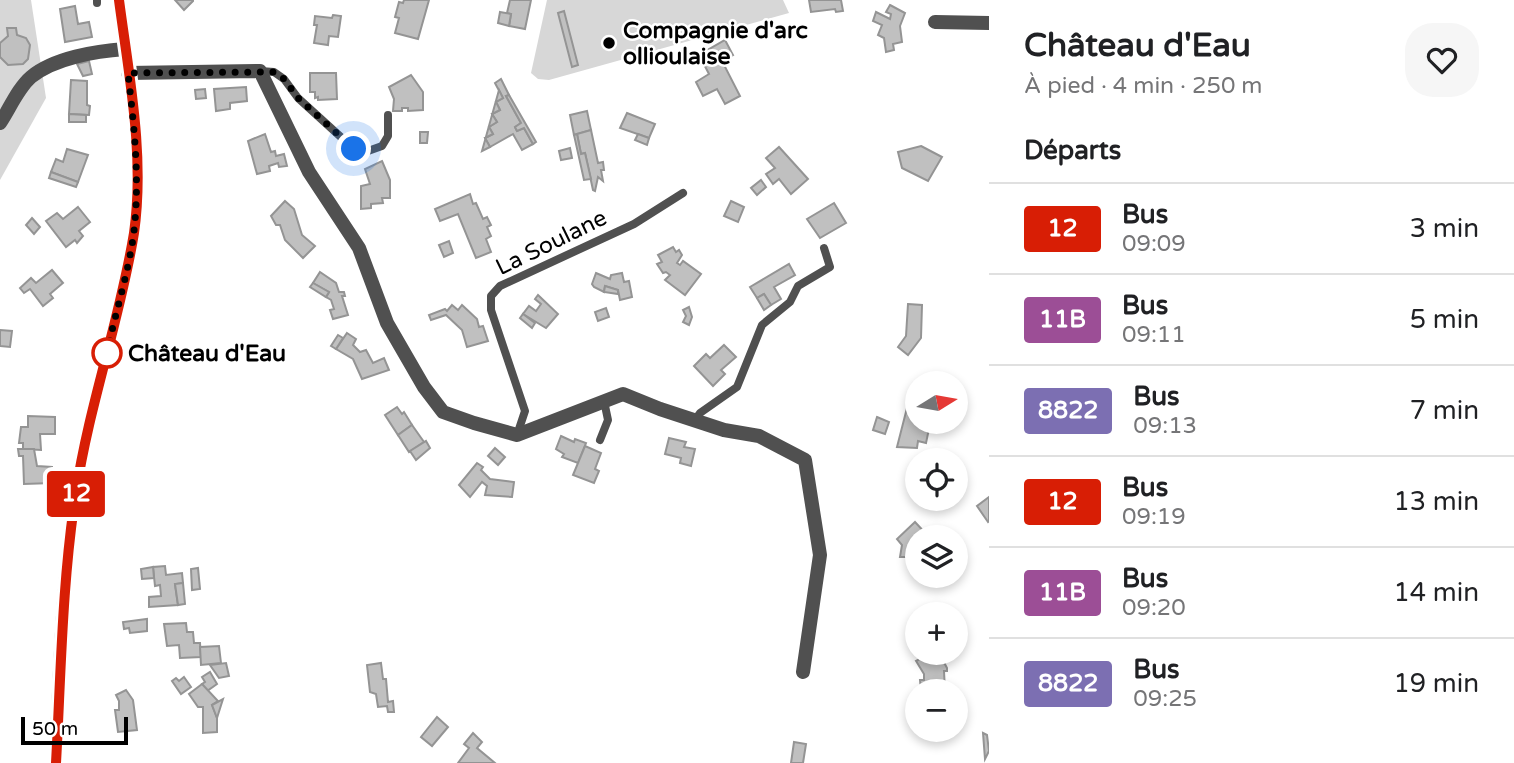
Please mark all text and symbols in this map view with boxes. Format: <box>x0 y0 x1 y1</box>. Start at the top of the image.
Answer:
place label: Compagnie d'arc ollioulaise <box>623 17 808 71</box>
button: heart <box>1405 23 1479 97</box>
text: Château d'Eau <box>1024 26 1251 65</box>
marker: Compagnie d'arc ollioulaise <box>601 35 617 51</box>
text: À pied · 4 min · 250 m <box>1024 72 1263 100</box>
your location <box>336 131 371 166</box>
text: Départs <box>1024 135 1121 166</box>
text: Bus <box>1122 199 1168 230</box>
street label: La Soulane <box>491 204 612 282</box>
text: 3 min <box>1410 213 1479 244</box>
text: 12 <box>1047 214 1078 243</box>
text: 09:09 <box>1122 230 1186 258</box>
text: Bus <box>1122 290 1168 321</box>
text: 5 min <box>1410 304 1479 335</box>
text: 11B <box>1039 305 1086 334</box>
text: 09:11 <box>1122 321 1186 349</box>
marker: Château d'Eau <box>92 338 122 368</box>
place label: Château d'Eau <box>128 340 286 368</box>
north arrow <box>905 371 968 434</box>
map controls <box>905 371 968 742</box>
text: Bus <box>1133 381 1179 412</box>
text: 7 min <box>1410 395 1479 426</box>
text: 8822 <box>1038 396 1098 425</box>
text: 09:13 <box>1133 412 1197 440</box>
button: locate <box>905 448 968 511</box>
line badge: 12 <box>44 471 108 517</box>
text: Bus <box>1122 472 1168 503</box>
text: 12 <box>61 479 91 508</box>
text: 13 min <box>1393 486 1479 517</box>
text: 12 <box>1047 487 1078 516</box>
text: 09:19 <box>1122 503 1186 531</box>
button: layers <box>905 525 968 588</box>
text: Bus <box>1122 563 1168 594</box>
text: 14 min <box>1393 577 1479 608</box>
text: 11B <box>1039 578 1086 607</box>
text: 09:20 <box>1122 594 1186 622</box>
button: + <box>905 602 968 665</box>
text: Bus <box>1133 654 1179 685</box>
text: 19 min <box>1393 668 1479 699</box>
text: 8822 <box>1038 669 1098 698</box>
button: − <box>905 679 968 742</box>
text: 09:25 <box>1133 685 1197 713</box>
scale bar <box>21 714 128 746</box>
text: 50 m <box>32 718 78 740</box>

